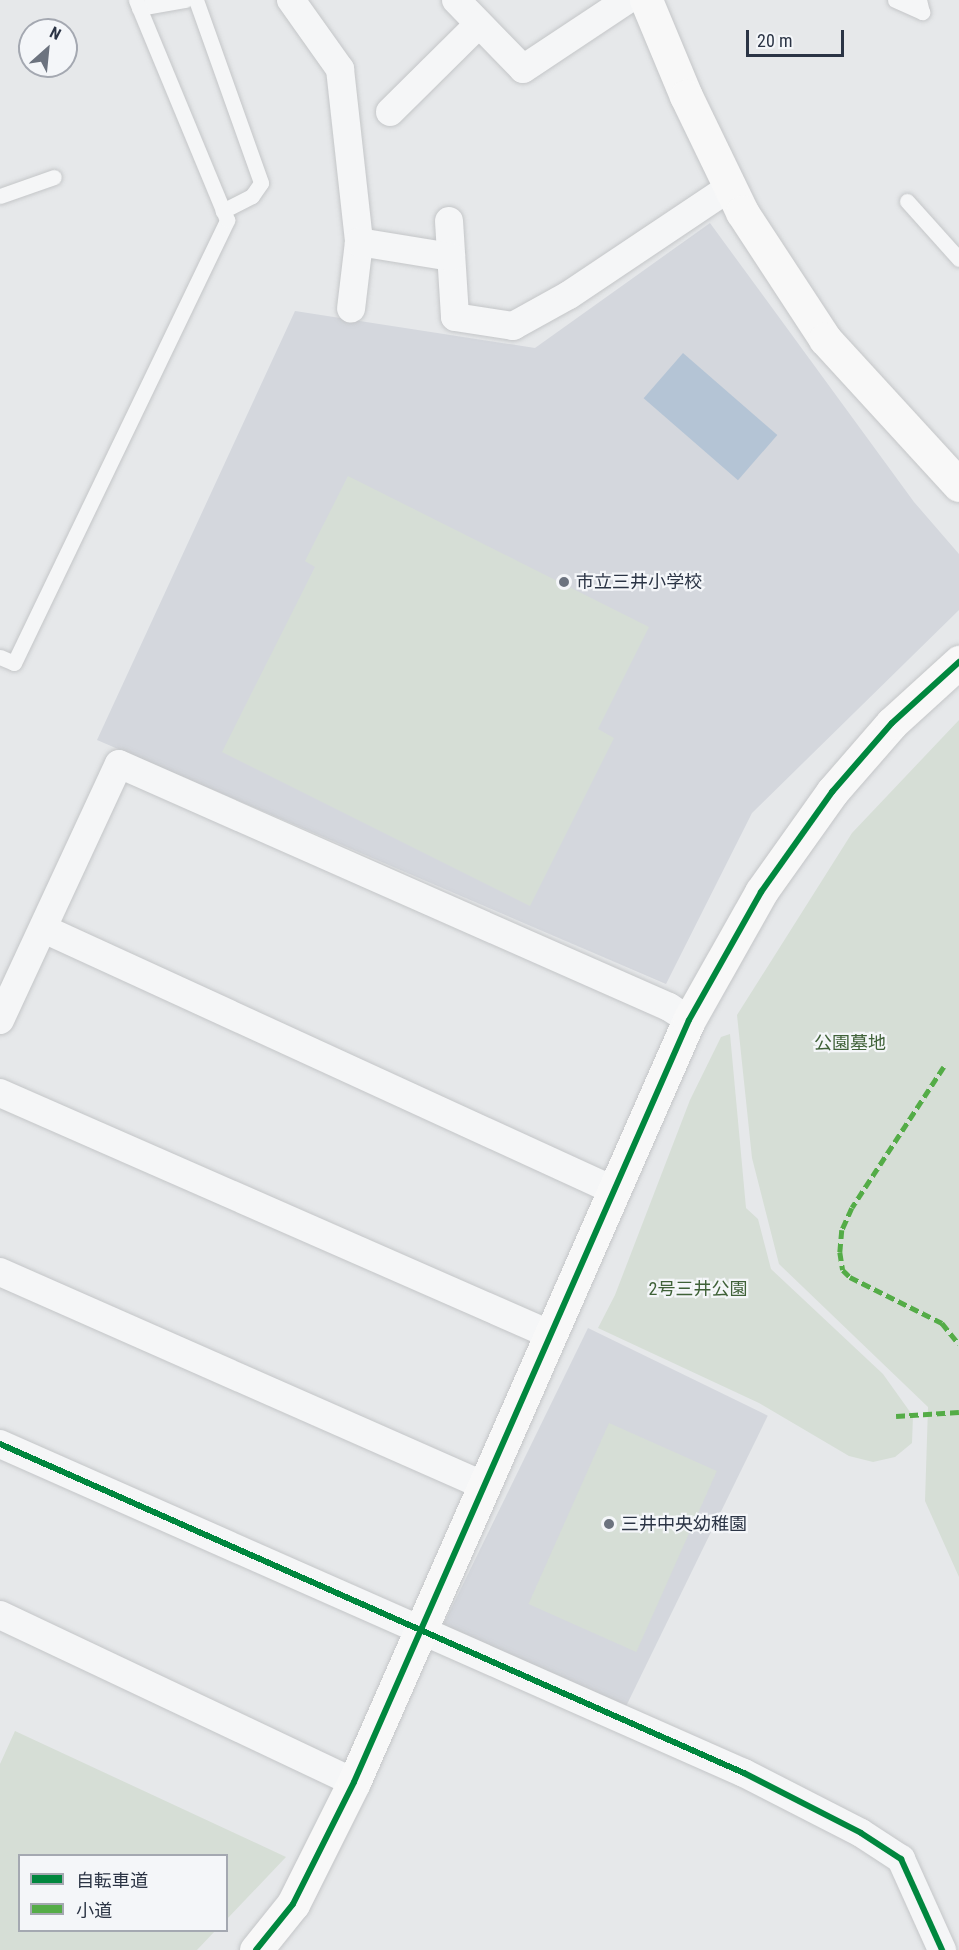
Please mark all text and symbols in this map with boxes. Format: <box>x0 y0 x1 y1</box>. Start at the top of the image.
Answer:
north arrow <box>18 18 78 78</box>
scale bar <box>749 18 846 56</box>
text: N <box>47 23 64 44</box>
text: 20 m <box>757 30 792 51</box>
place label: 市立三井小学校 <box>576 571 702 593</box>
marker: 市立三井小学校 <box>557 575 571 589</box>
park label: 公園墓地 <box>814 1032 886 1054</box>
park label: 2号三井公園 <box>649 1278 747 1300</box>
place label: 三井中央幼稚園 <box>621 1513 747 1535</box>
marker: 三井中央幼稚園 <box>602 1517 616 1531</box>
legend <box>18 1854 228 1932</box>
text: 自転車道 <box>76 1870 148 1891</box>
text: 小道 <box>76 1900 112 1921</box>

